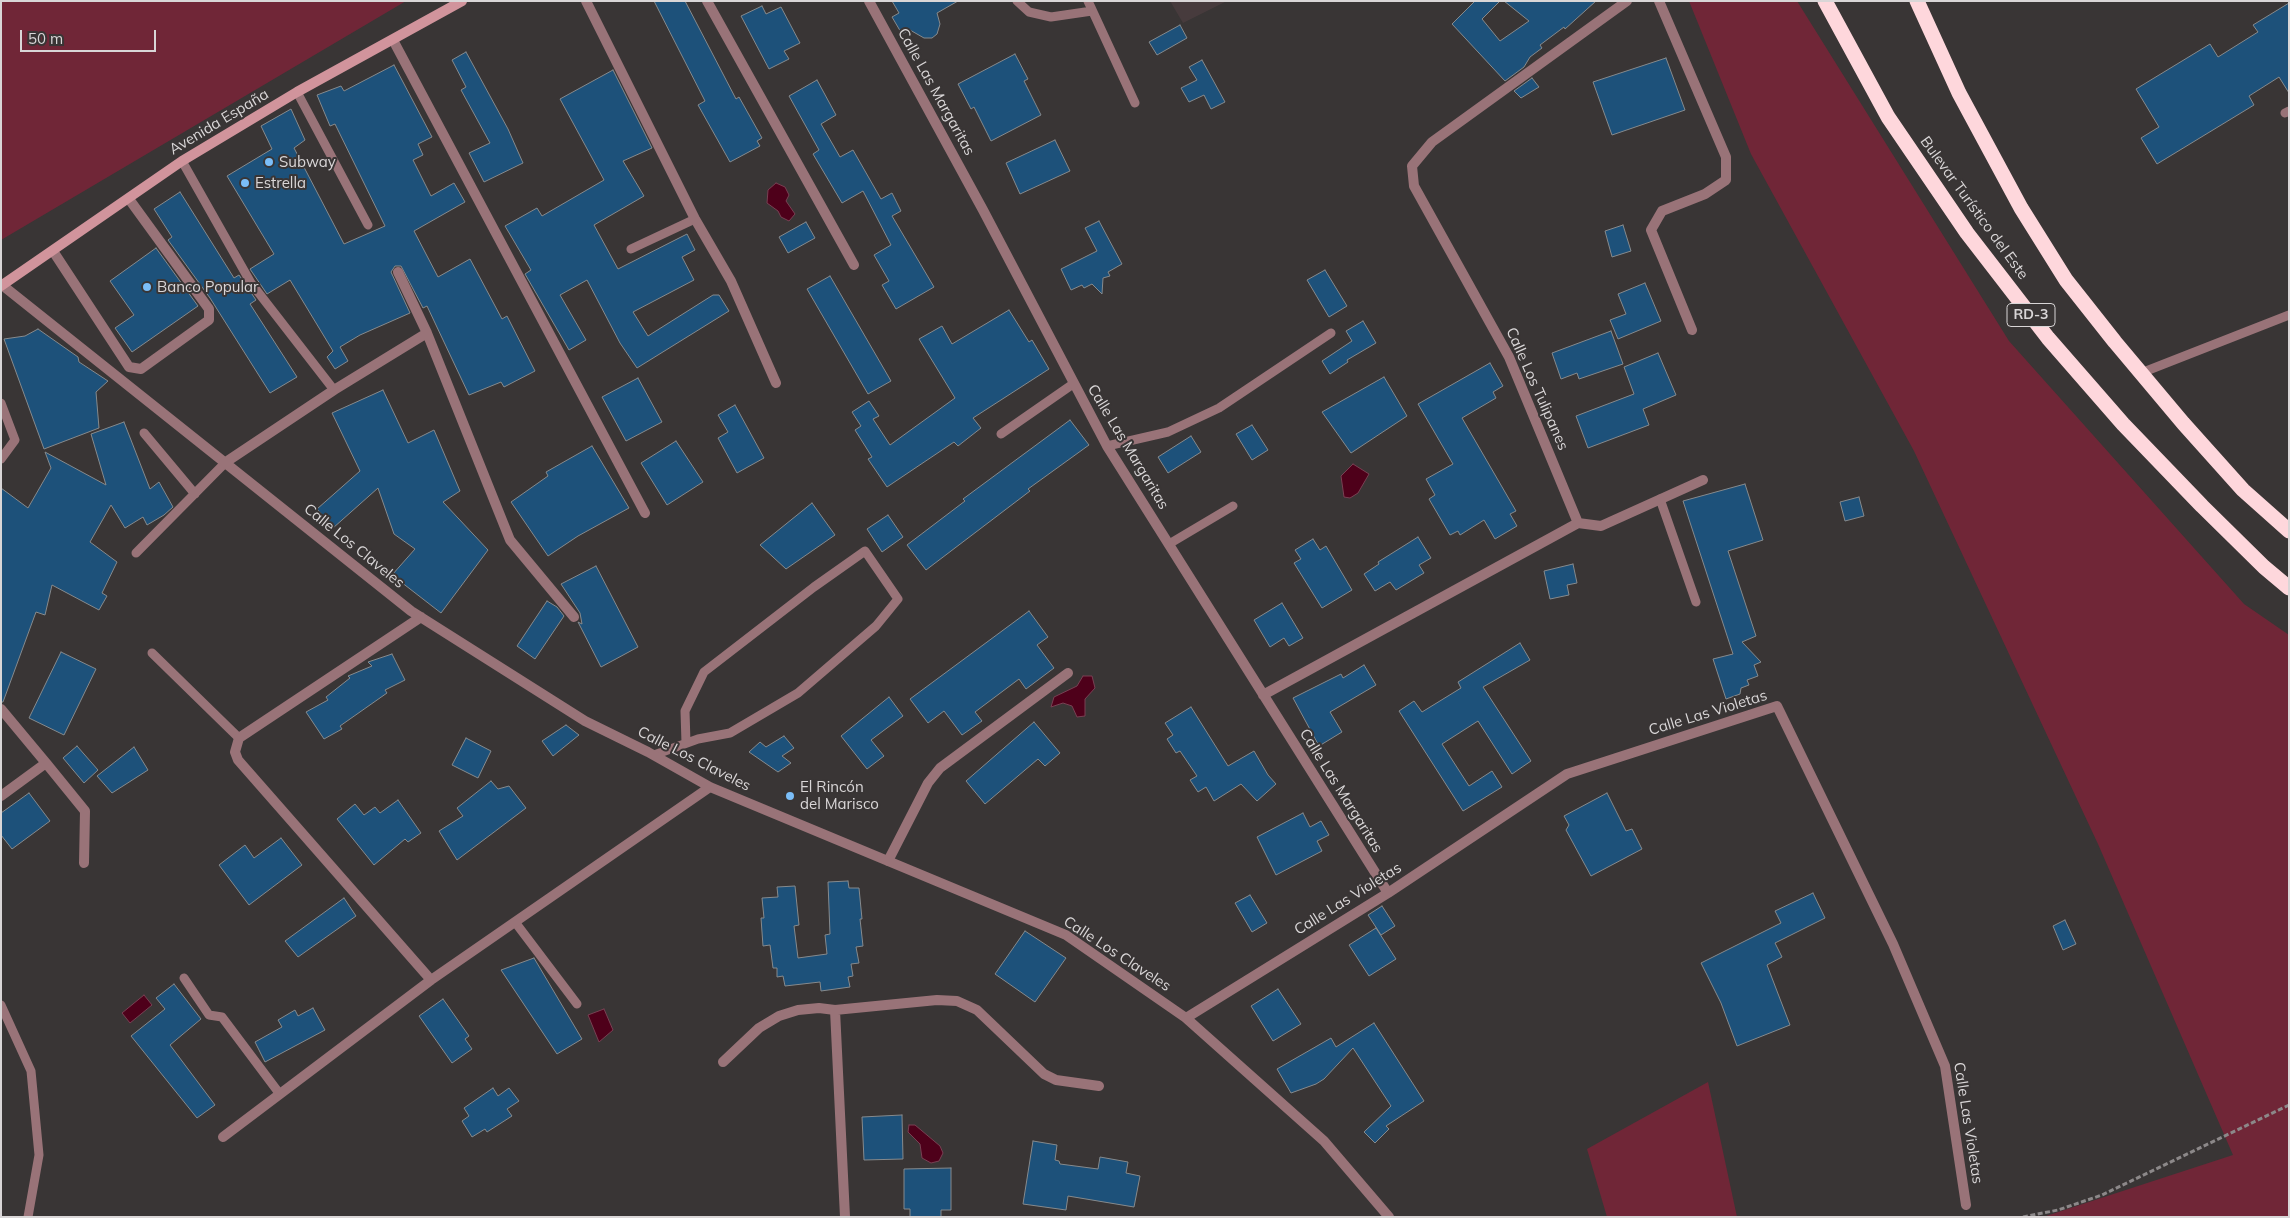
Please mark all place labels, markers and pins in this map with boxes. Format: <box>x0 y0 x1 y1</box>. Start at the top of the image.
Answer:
place label: Subway <box>279 153 336 171</box>
marker: Subway <box>263 156 275 168</box>
place label: Estrella <box>255 174 306 192</box>
marker: Estrella <box>239 177 251 189</box>
place label: Banco Popular <box>157 278 258 296</box>
marker: Banco Popular <box>141 281 153 293</box>
place label: El Rincón del Marisco <box>800 778 879 813</box>
marker: El Rincón del Marisco <box>784 790 796 802</box>

